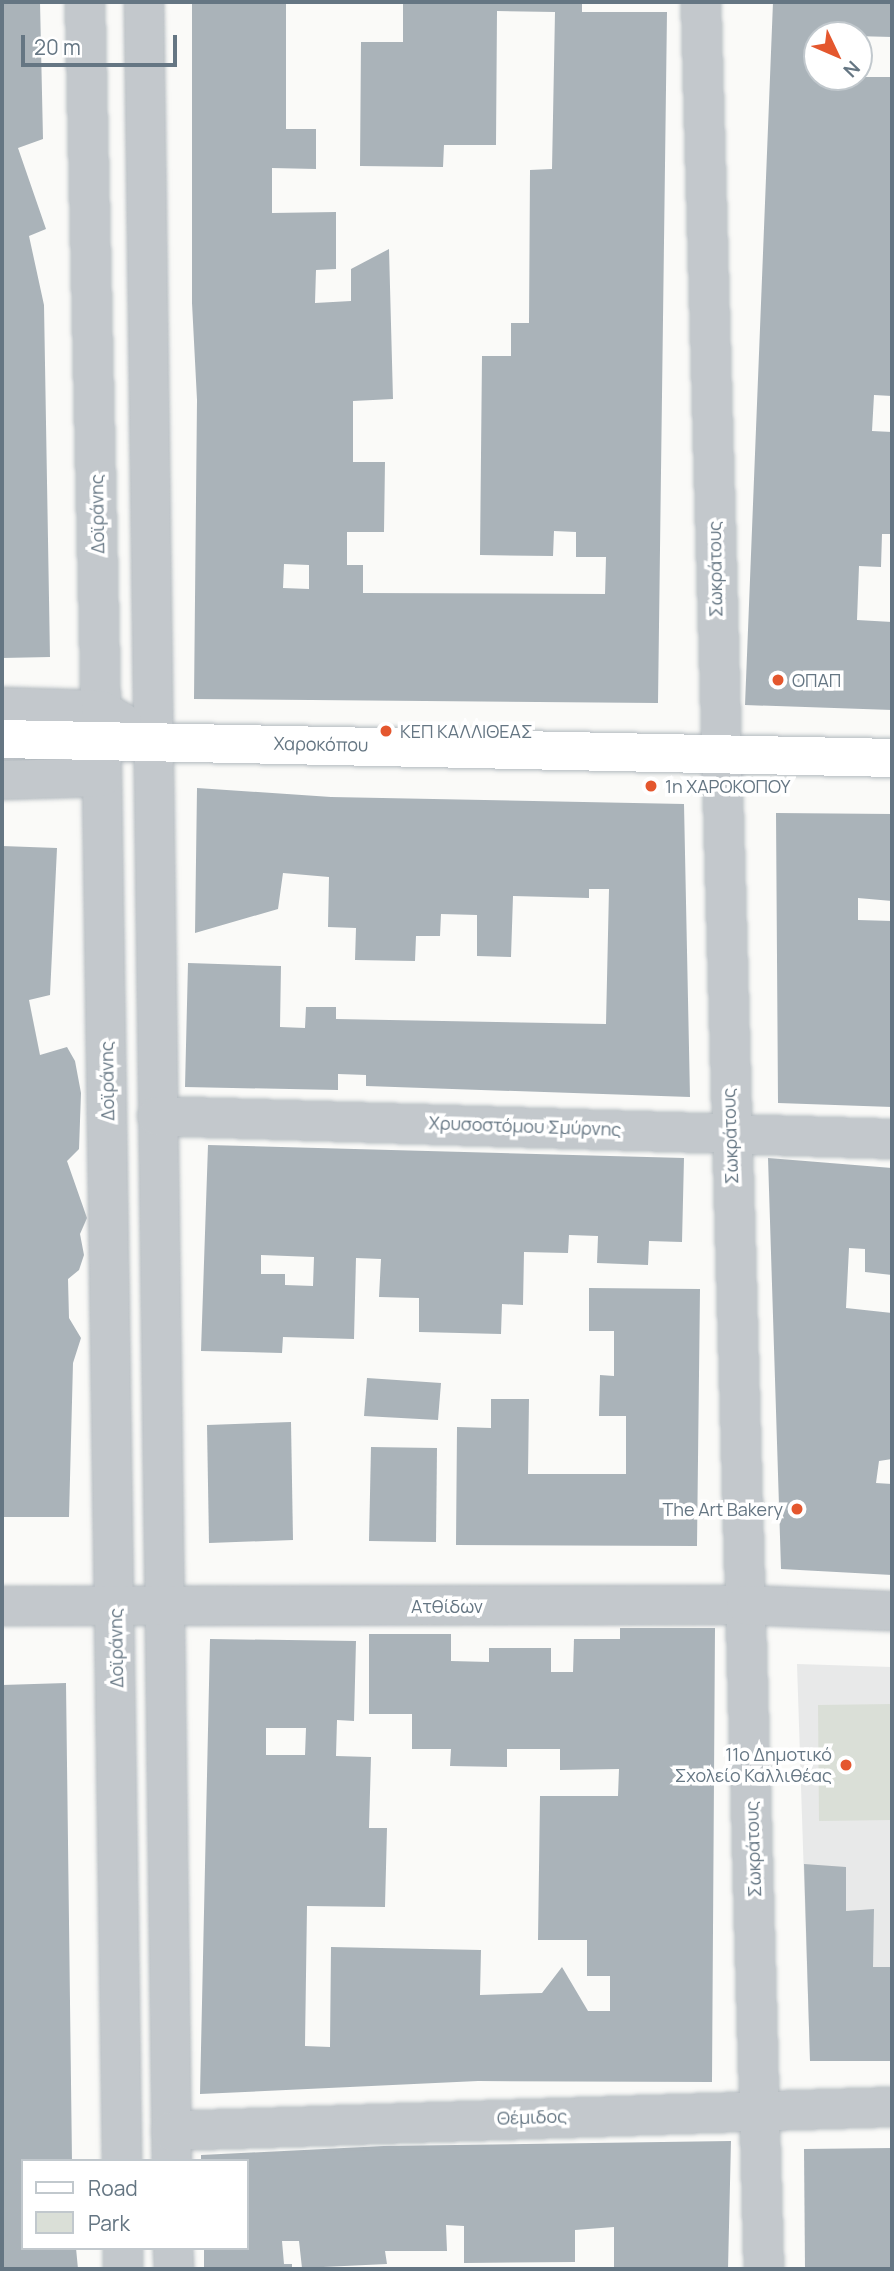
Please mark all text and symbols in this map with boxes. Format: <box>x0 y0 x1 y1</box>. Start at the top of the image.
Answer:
scale bar <box>24 21 180 65</box>
north arrow <box>803 21 873 91</box>
text: 20 m <box>34 33 81 61</box>
text: N <box>838 55 866 83</box>
street label: Δοϊράνης <box>86 474 108 554</box>
street label: Σωκράτους <box>703 521 727 617</box>
place label: ΟΠΑΠ <box>792 669 841 691</box>
marker: ΟΠΑΠ <box>770 672 786 688</box>
place label: ΚΕΠ ΚΑΛΛΙΘΕΑΣ <box>400 720 533 742</box>
marker: ΚΕΠ ΚΑΛΛΙΘΕΑΣ <box>378 723 394 739</box>
street label: Χαροκόπου <box>273 732 369 756</box>
place label: 1η ΧΑΡΟΚΟΠΟΥ <box>665 775 791 797</box>
marker: 1η ΧΑΡΟΚΟΠΟΥ <box>643 778 659 794</box>
street label: Δοϊράνης <box>96 1041 118 1121</box>
street label: Σωκράτους <box>718 1087 742 1185</box>
street label: Χρυσοστόμου Σμύρνης <box>428 1112 622 1140</box>
place label: The Art Bakery <box>663 1498 783 1520</box>
marker: The Art Bakery <box>789 1501 805 1517</box>
street label: Ατθίδων <box>411 1595 483 1617</box>
street label: Δοϊράνης <box>105 1608 127 1688</box>
place label: 11ο Δημοτικό Σχολείο Καλλιθέας <box>675 1744 832 1786</box>
marker: 11ο Δημοτικό Σχολείο Καλλιθέας <box>838 1757 854 1773</box>
street label: Σωκράτους <box>741 1800 765 1898</box>
street label: Θέμιδος <box>497 2105 567 2129</box>
legend <box>21 2159 248 2250</box>
text: Road <box>88 2174 138 2202</box>
text: Park <box>88 2209 130 2237</box>

